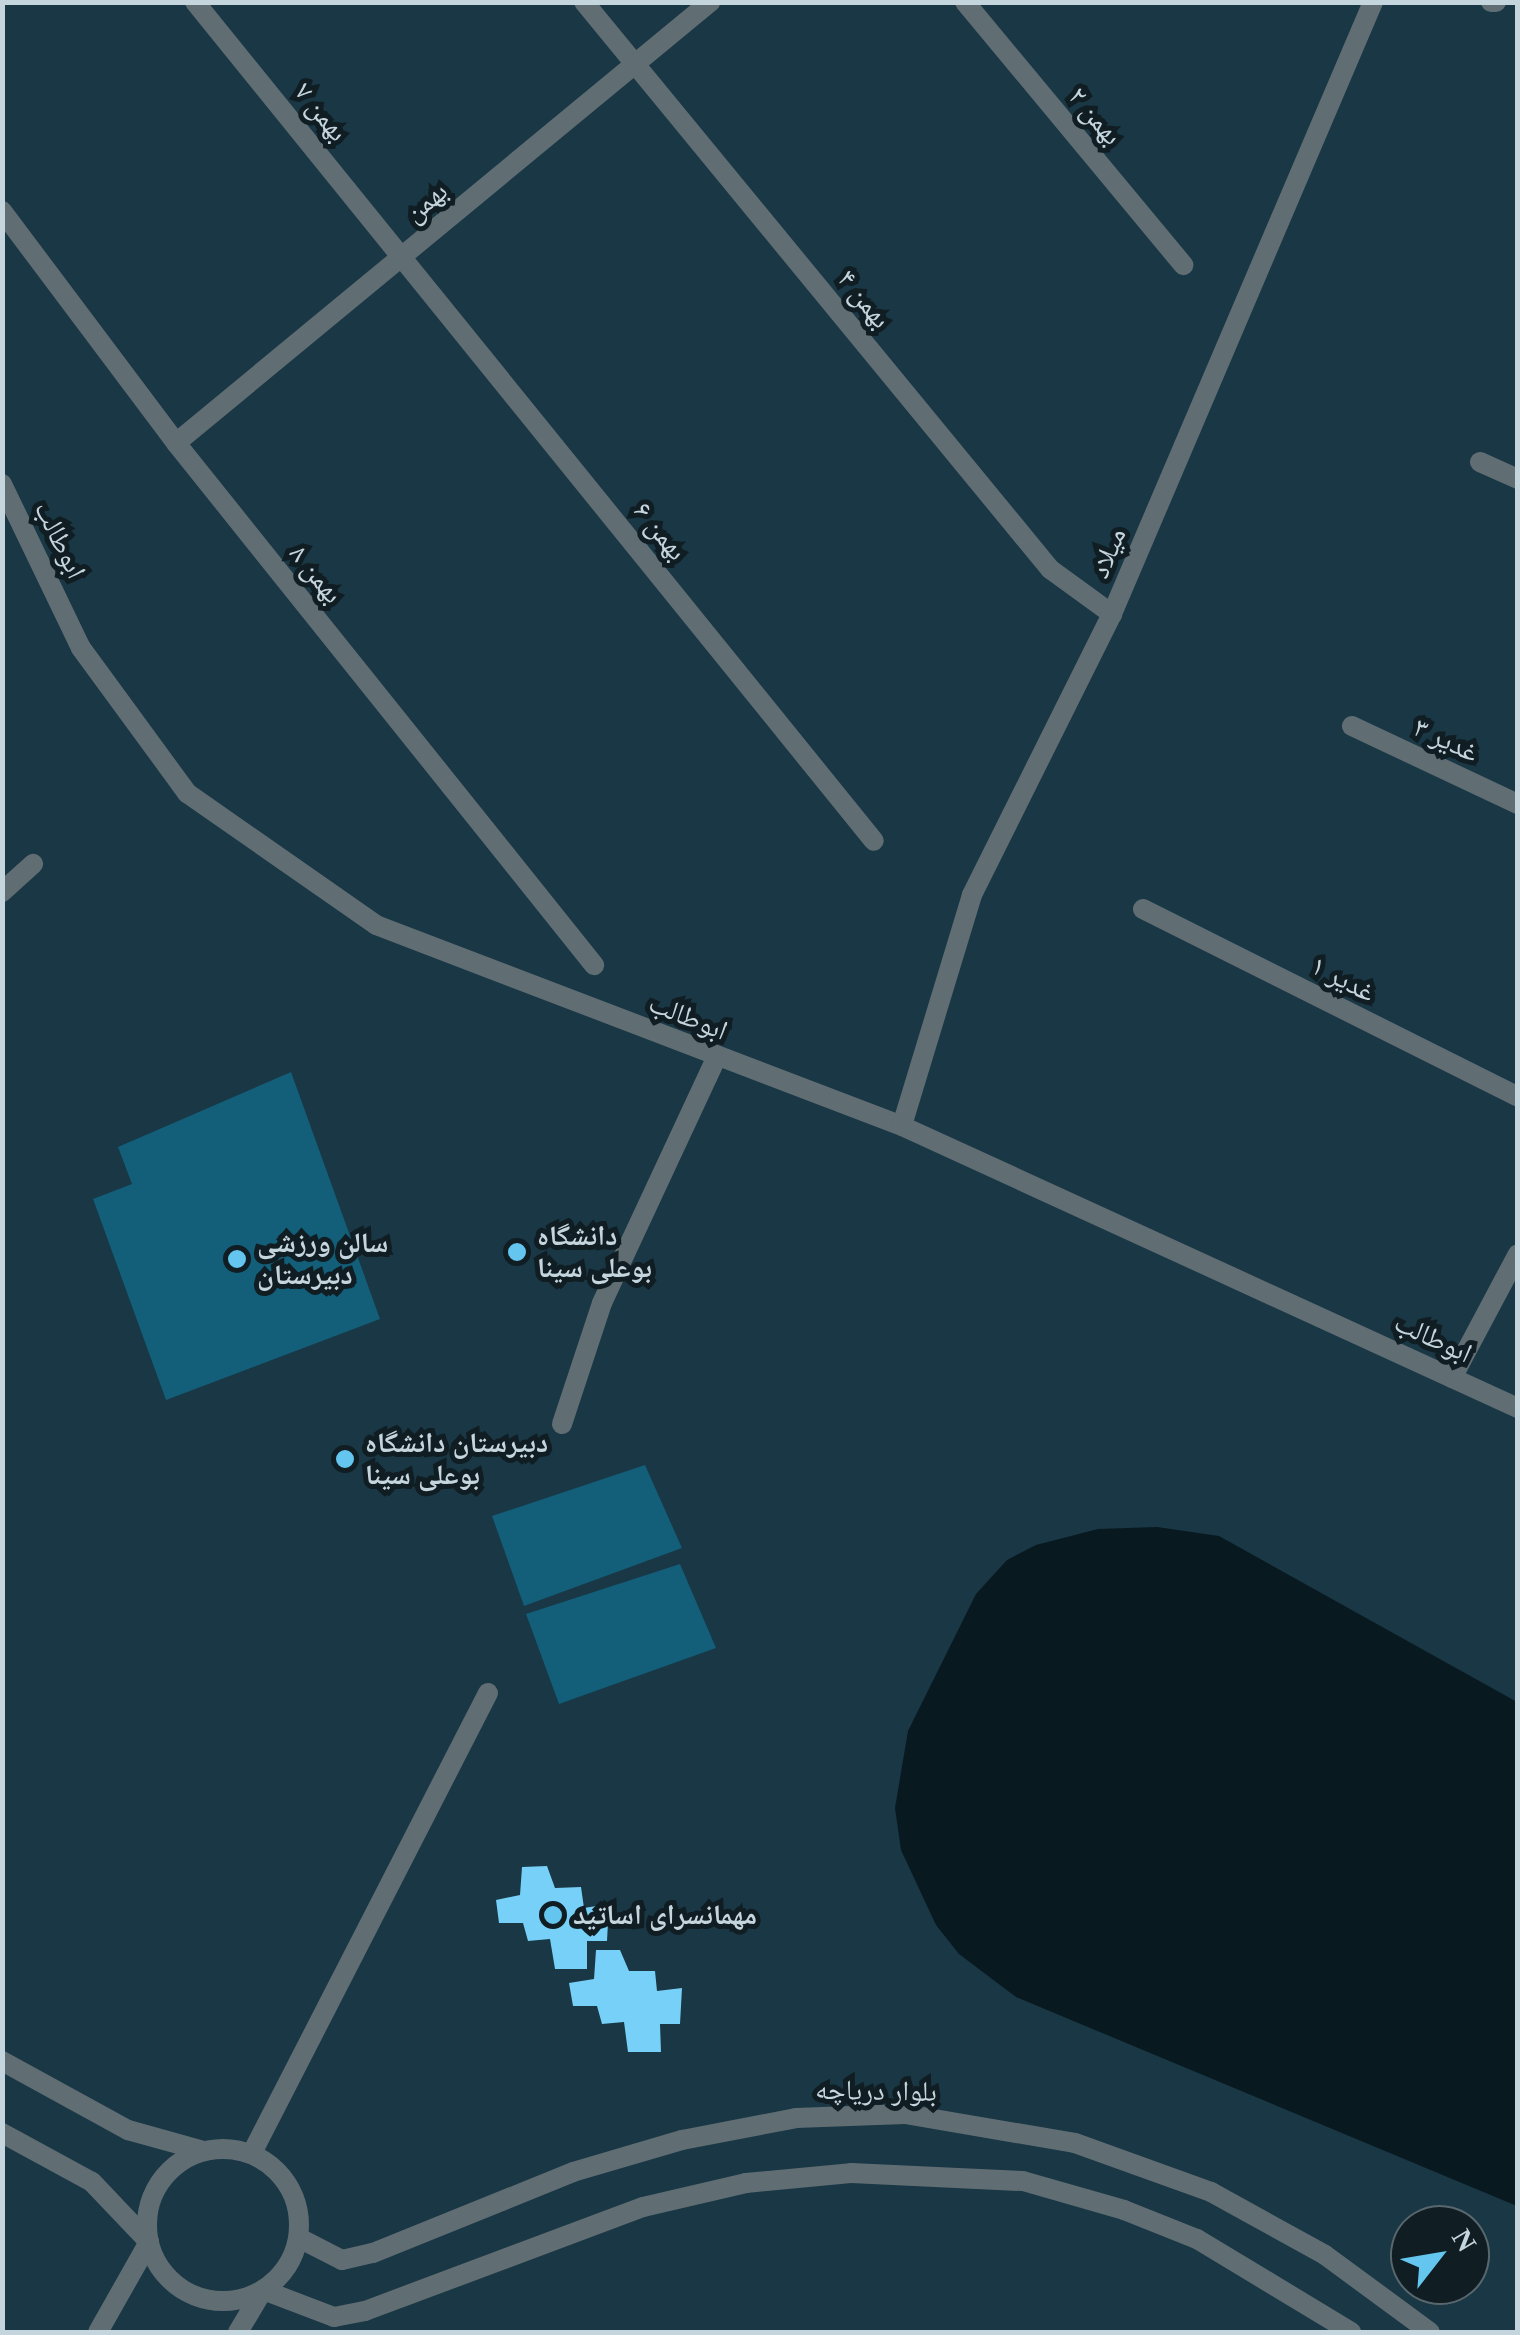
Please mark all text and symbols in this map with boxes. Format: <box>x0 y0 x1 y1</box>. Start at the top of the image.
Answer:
street label: بهمن ۷ <box>287 76 355 148</box>
street label: بهمن ۲ <box>1061 80 1129 152</box>
street label: بهمن <box>397 174 455 230</box>
street label: بهمن ۴ <box>830 263 898 335</box>
street label: بهمن ۶ <box>626 495 694 567</box>
street label: ابوطالب <box>27 496 93 584</box>
street label: میلاد <box>1082 523 1134 583</box>
street label: بهمن ۸ <box>282 538 350 610</box>
street label: غدیر ۳ <box>1408 710 1484 770</box>
street label: غدیر ۱ <box>1305 949 1381 1009</box>
street label: ابوطالب <box>644 986 732 1048</box>
place label: دانشگاه بوعلی سینا <box>537 1219 652 1285</box>
place label: سالن ورزشی دبیرستان <box>257 1226 388 1292</box>
marker: دانشگاه بوعلی سینا <box>506 1241 528 1263</box>
marker: سالن ورزشی دبیرستان <box>226 1248 248 1270</box>
street label: ابوطالب <box>1389 1305 1477 1371</box>
place label: دبیرستان دانشگاه بوعلی سینا <box>365 1426 548 1492</box>
marker: دبیرستان دانشگاه بوعلی سینا <box>334 1448 356 1470</box>
place label: مهمانسرای اساتید <box>573 1898 757 1932</box>
marker: مهمانسرای اساتید <box>542 1904 564 1926</box>
street label: بلوار دریاچه <box>815 2073 937 2109</box>
north arrow <box>1390 2205 1490 2305</box>
text: N <box>1446 2224 1483 2257</box>

